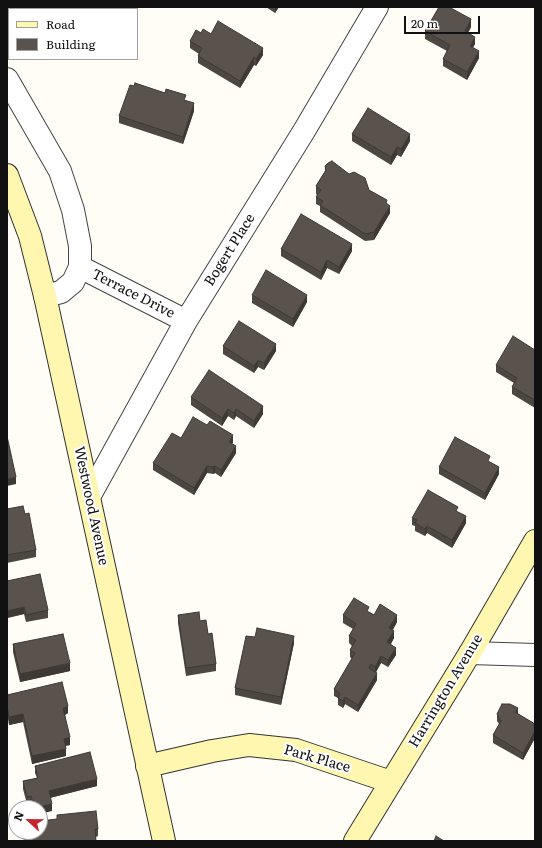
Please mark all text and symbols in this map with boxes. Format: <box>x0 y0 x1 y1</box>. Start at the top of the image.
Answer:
legend <box>8 8 138 60</box>
scale bar <box>406 8 482 34</box>
text: 20 m <box>411 14 438 32</box>
text: Road <box>46 15 75 33</box>
text: Building <box>46 35 95 53</box>
street label: Bogert Place <box>201 211 259 289</box>
street label: Terrace Drive <box>89 266 177 322</box>
street label: Westwood Avenue <box>70 445 112 567</box>
street label: Harrington Avenue <box>406 631 486 751</box>
street label: Park Place <box>282 742 352 776</box>
north arrow <box>8 800 48 840</box>
text: N <box>9 809 27 823</box>

